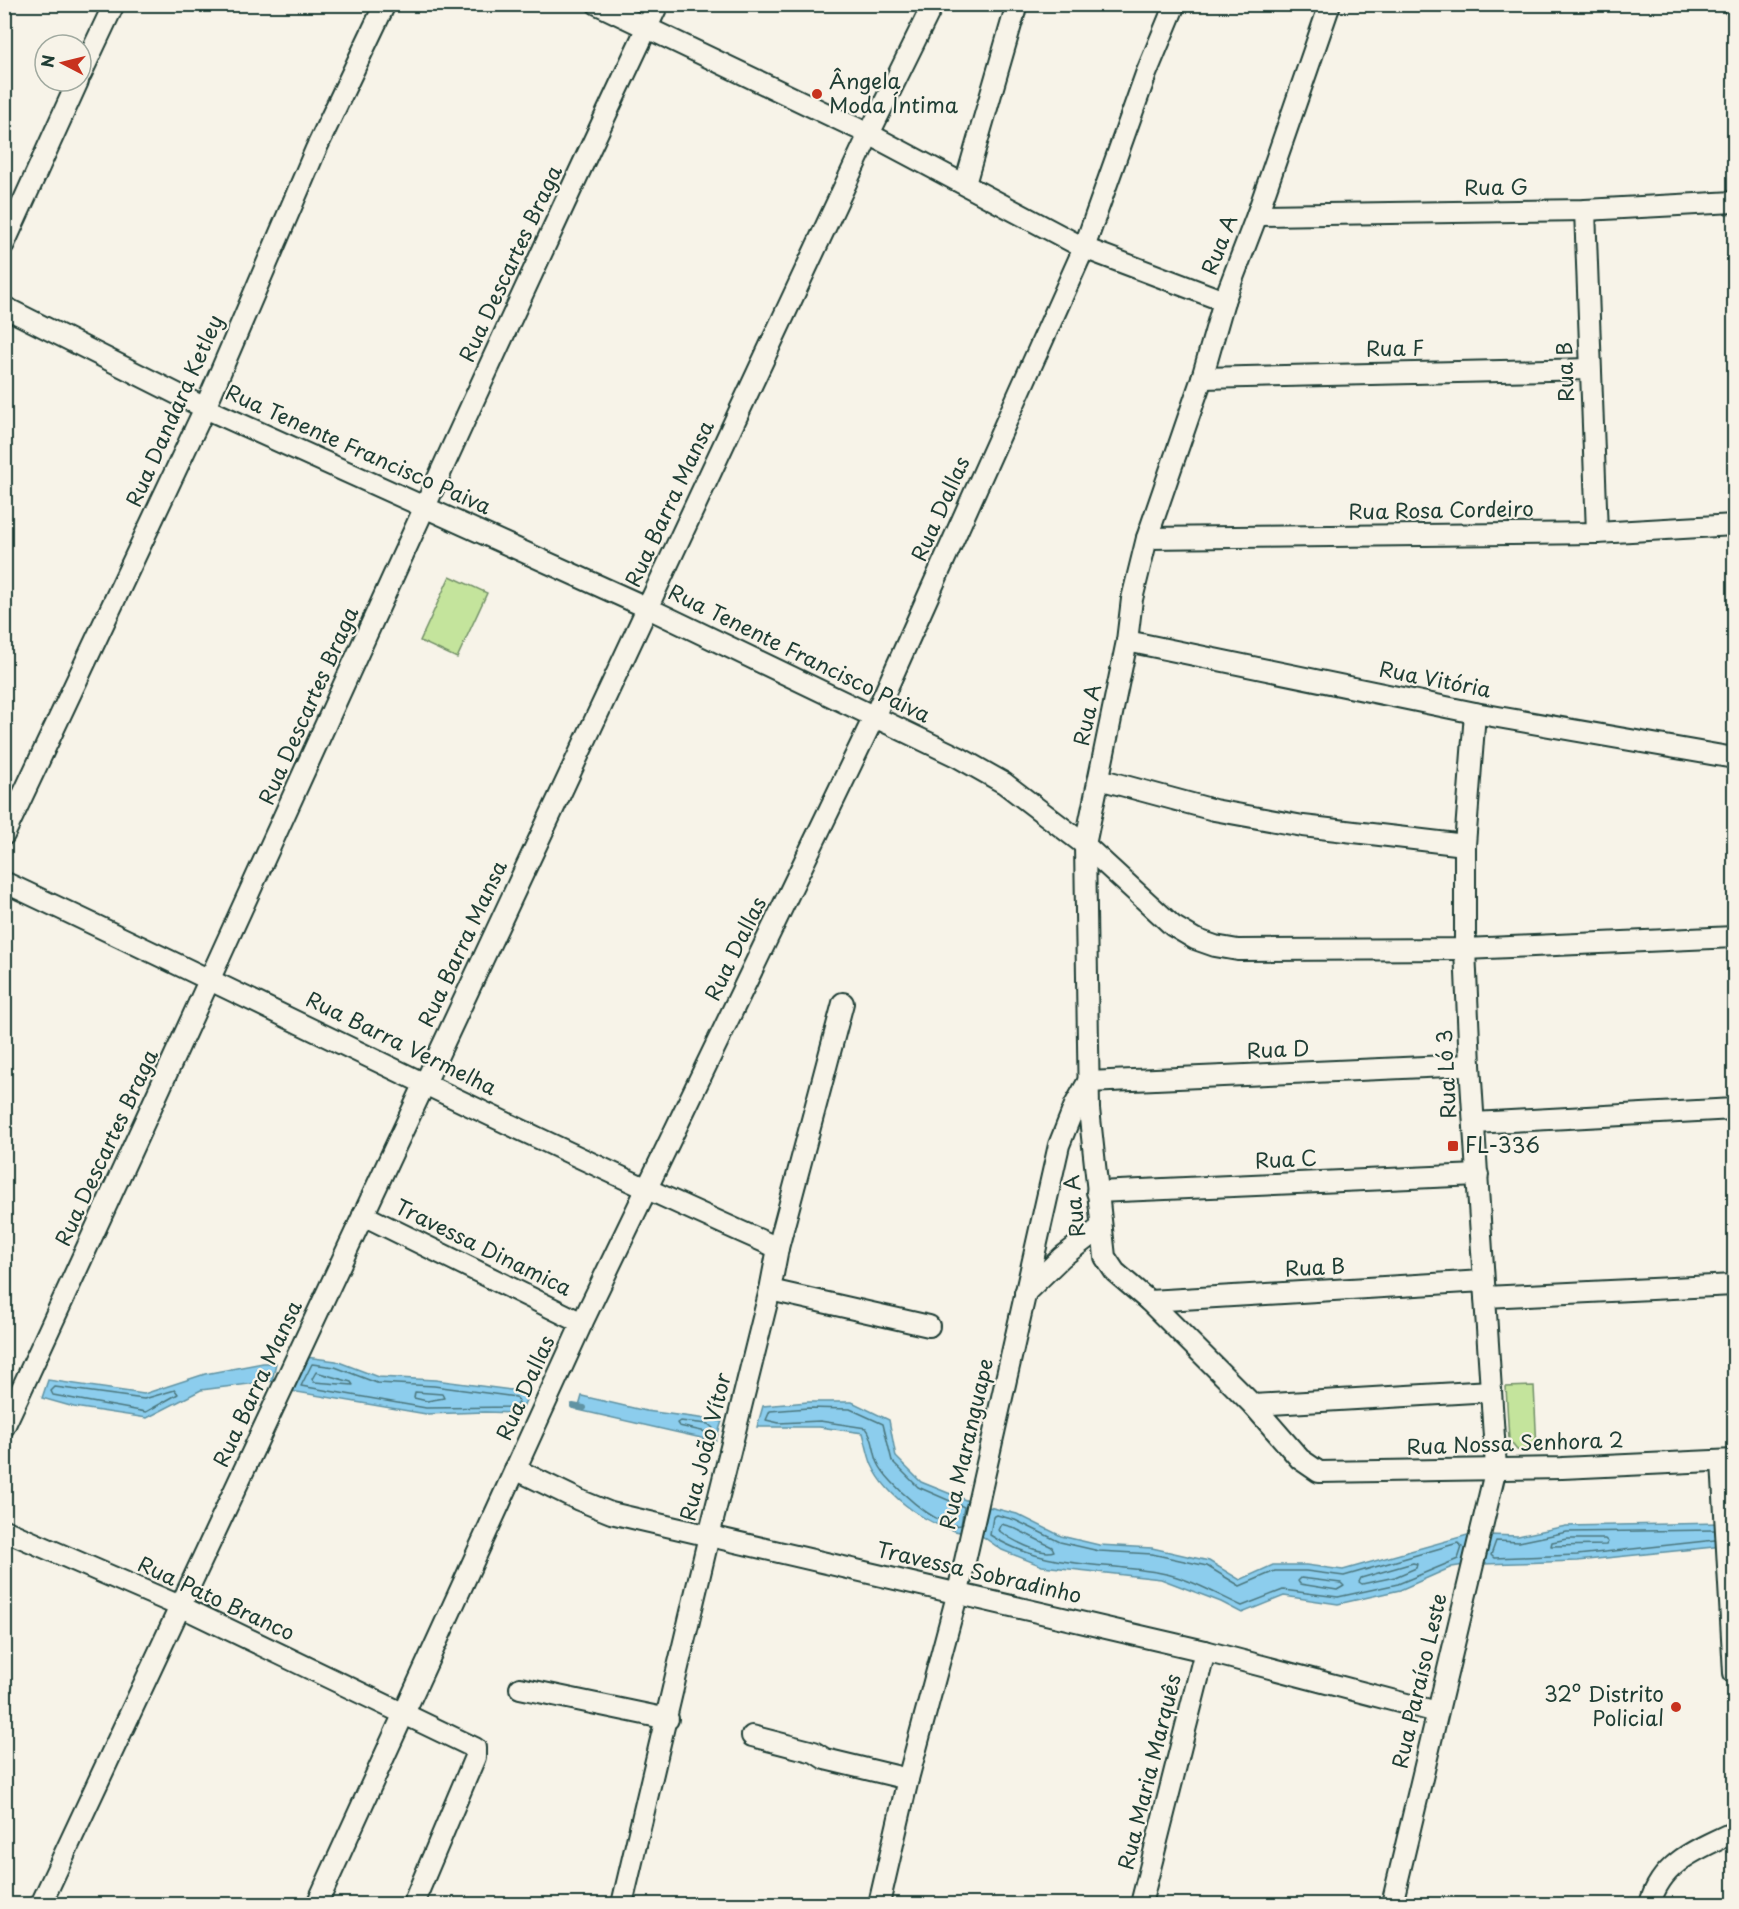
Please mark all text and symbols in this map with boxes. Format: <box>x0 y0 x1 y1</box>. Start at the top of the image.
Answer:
north arrow <box>33 33 93 93</box>
text: N <box>34 53 60 69</box>
place label: Ângela Moda Íntima <box>829 64 959 120</box>
marker: Ângela Moda Íntima <box>810 87 824 101</box>
street label: Rua Descartes Braga <box>450 159 569 367</box>
street label: Rua G <box>1464 169 1528 203</box>
street label: Rua A <box>1192 209 1244 279</box>
street label: Rua Dandara Ketley <box>116 309 230 511</box>
street label: Rua F <box>1365 330 1424 364</box>
street label: Rua B <box>1547 341 1581 403</box>
street label: Rua Tenente Francisco Paiva <box>221 375 498 522</box>
street label: Rua Barra Mansa <box>616 415 721 592</box>
street label: Rua Dallas <box>902 451 977 566</box>
street label: Rua Rosa Cordeiro <box>1348 491 1534 527</box>
street label: Rua Tenente Francisco Paiva <box>663 575 937 730</box>
street label: Rua Descartes Braga <box>249 600 366 809</box>
street label: Rua Vitória <box>1377 652 1495 705</box>
street label: Rua A <box>1064 681 1108 748</box>
street label: Rua Barra Mansa <box>409 855 514 1032</box>
street label: Rua Dallas <box>695 891 773 1005</box>
street label: Rua Barra Vermelha <box>301 982 503 1102</box>
street label: Rua Ló 3 <box>1427 1029 1463 1120</box>
street label: Rua D <box>1246 1030 1310 1066</box>
street label: Rua Descartes Braga <box>46 1043 165 1251</box>
place label: FL-336 <box>1465 1128 1540 1160</box>
marker: FL-336 <box>1446 1139 1460 1153</box>
street label: Rua C <box>1254 1140 1318 1176</box>
street label: Rua A <box>1054 1174 1092 1239</box>
street label: Travessa Dinamica <box>390 1189 578 1303</box>
street label: Rua B <box>1284 1248 1346 1284</box>
street label: Rua Barra Mansa <box>204 1295 309 1472</box>
street label: Rua Dallas <box>487 1330 562 1445</box>
street label: Rua Maranguape <box>930 1355 1000 1532</box>
street label: Rua João Vítor <box>670 1369 738 1524</box>
street label: Rua Nossa Senhora 2 <box>1406 1422 1624 1462</box>
street label: Travessa Sobradinho <box>874 1532 1085 1610</box>
street label: Rua Pato Branco <box>133 1547 301 1648</box>
street label: Rua Paraíso Leste <box>1382 1590 1454 1771</box>
street label: Rua Maria Marquês <box>1108 1670 1188 1873</box>
place label: 32º Distrito Policial <box>1544 1677 1664 1733</box>
marker: 32º Distrito Policial <box>1669 1700 1683 1714</box>

